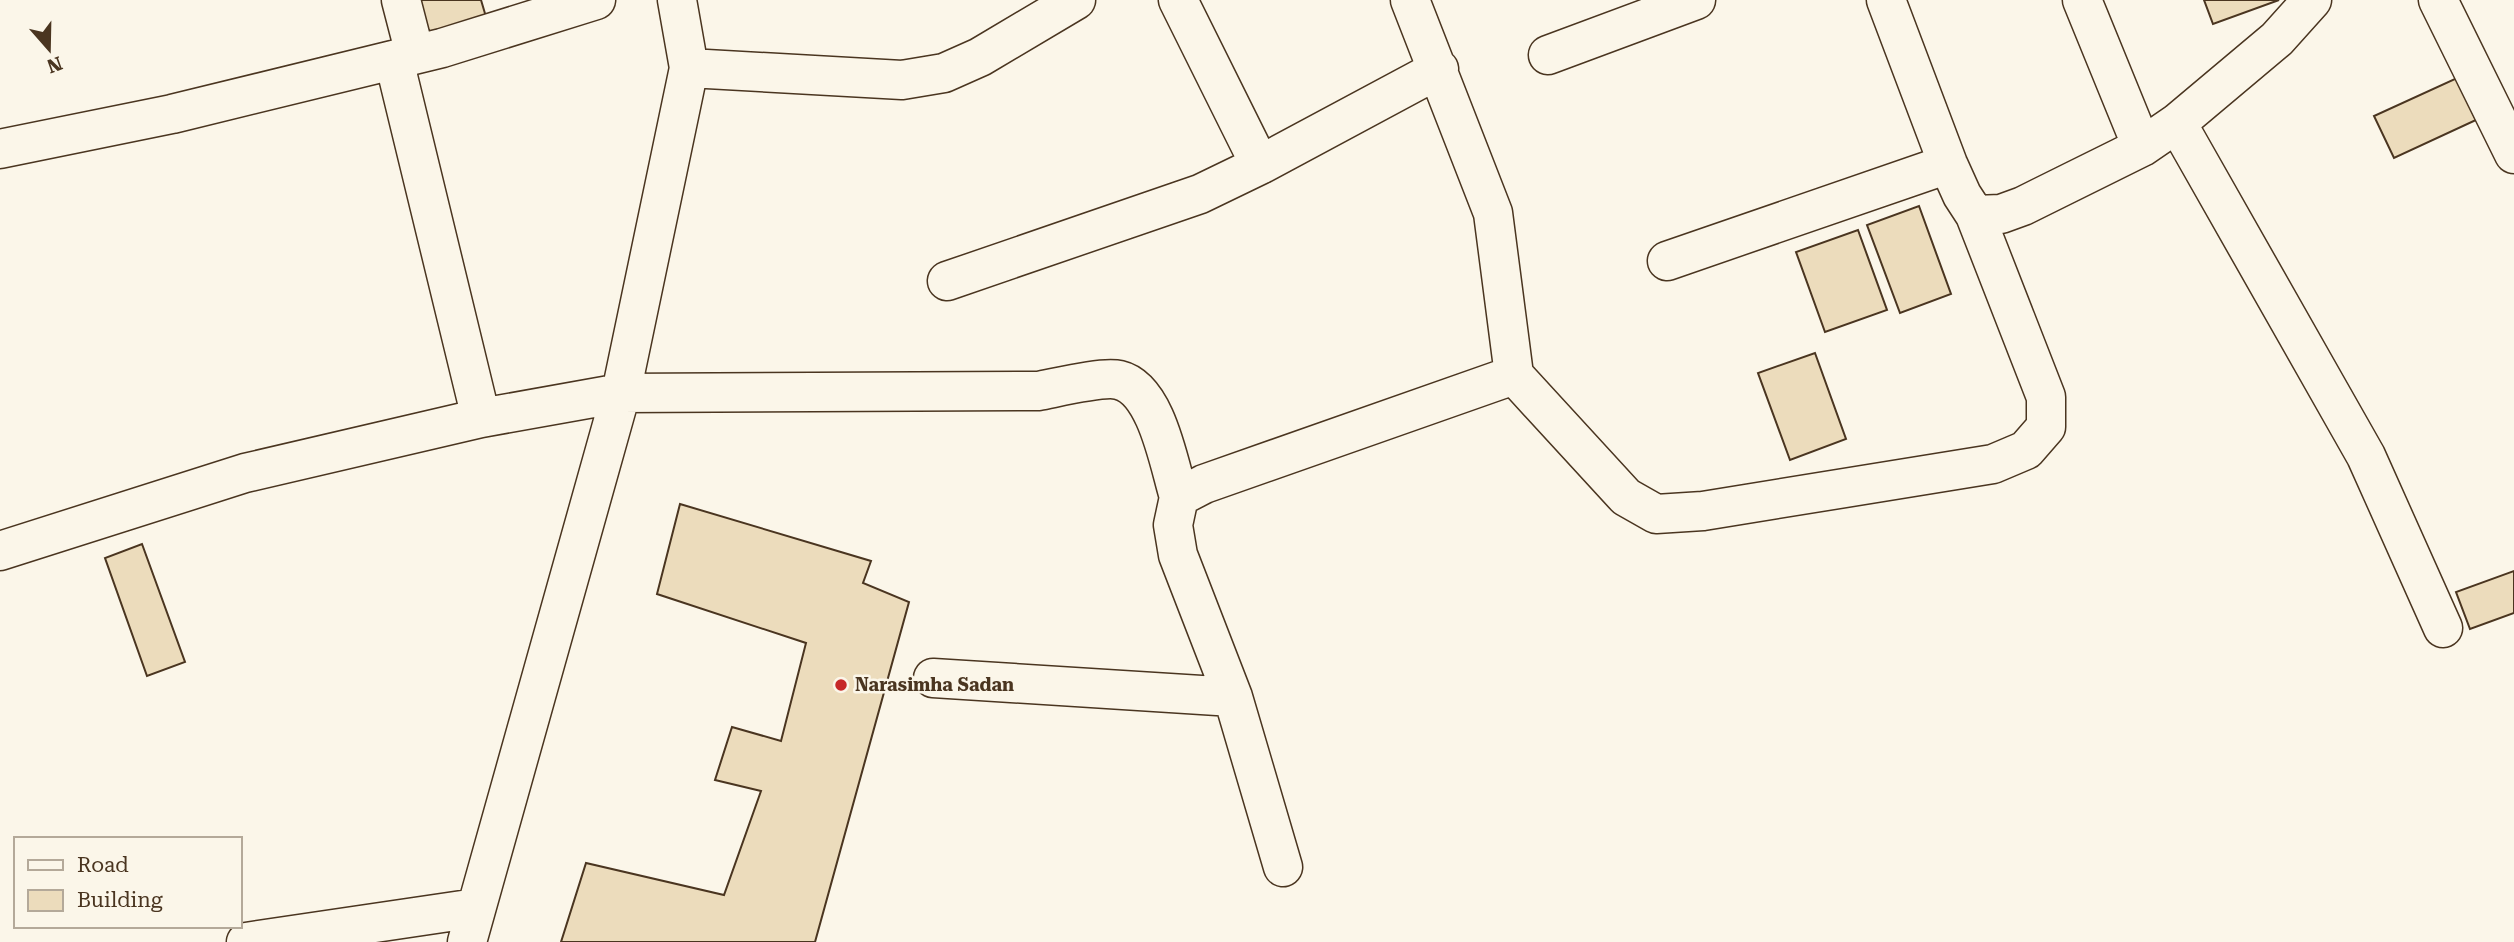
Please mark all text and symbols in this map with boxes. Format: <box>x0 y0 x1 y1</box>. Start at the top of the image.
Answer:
north arrow <box>14 14 84 84</box>
text: N <box>43 51 65 78</box>
place label: Narasimha Sadan <box>855 674 1014 695</box>
marker: Narasimha Sadan <box>833 677 849 693</box>
legend <box>14 837 242 928</box>
text: Road <box>77 853 129 877</box>
text: Building <box>77 888 163 912</box>

